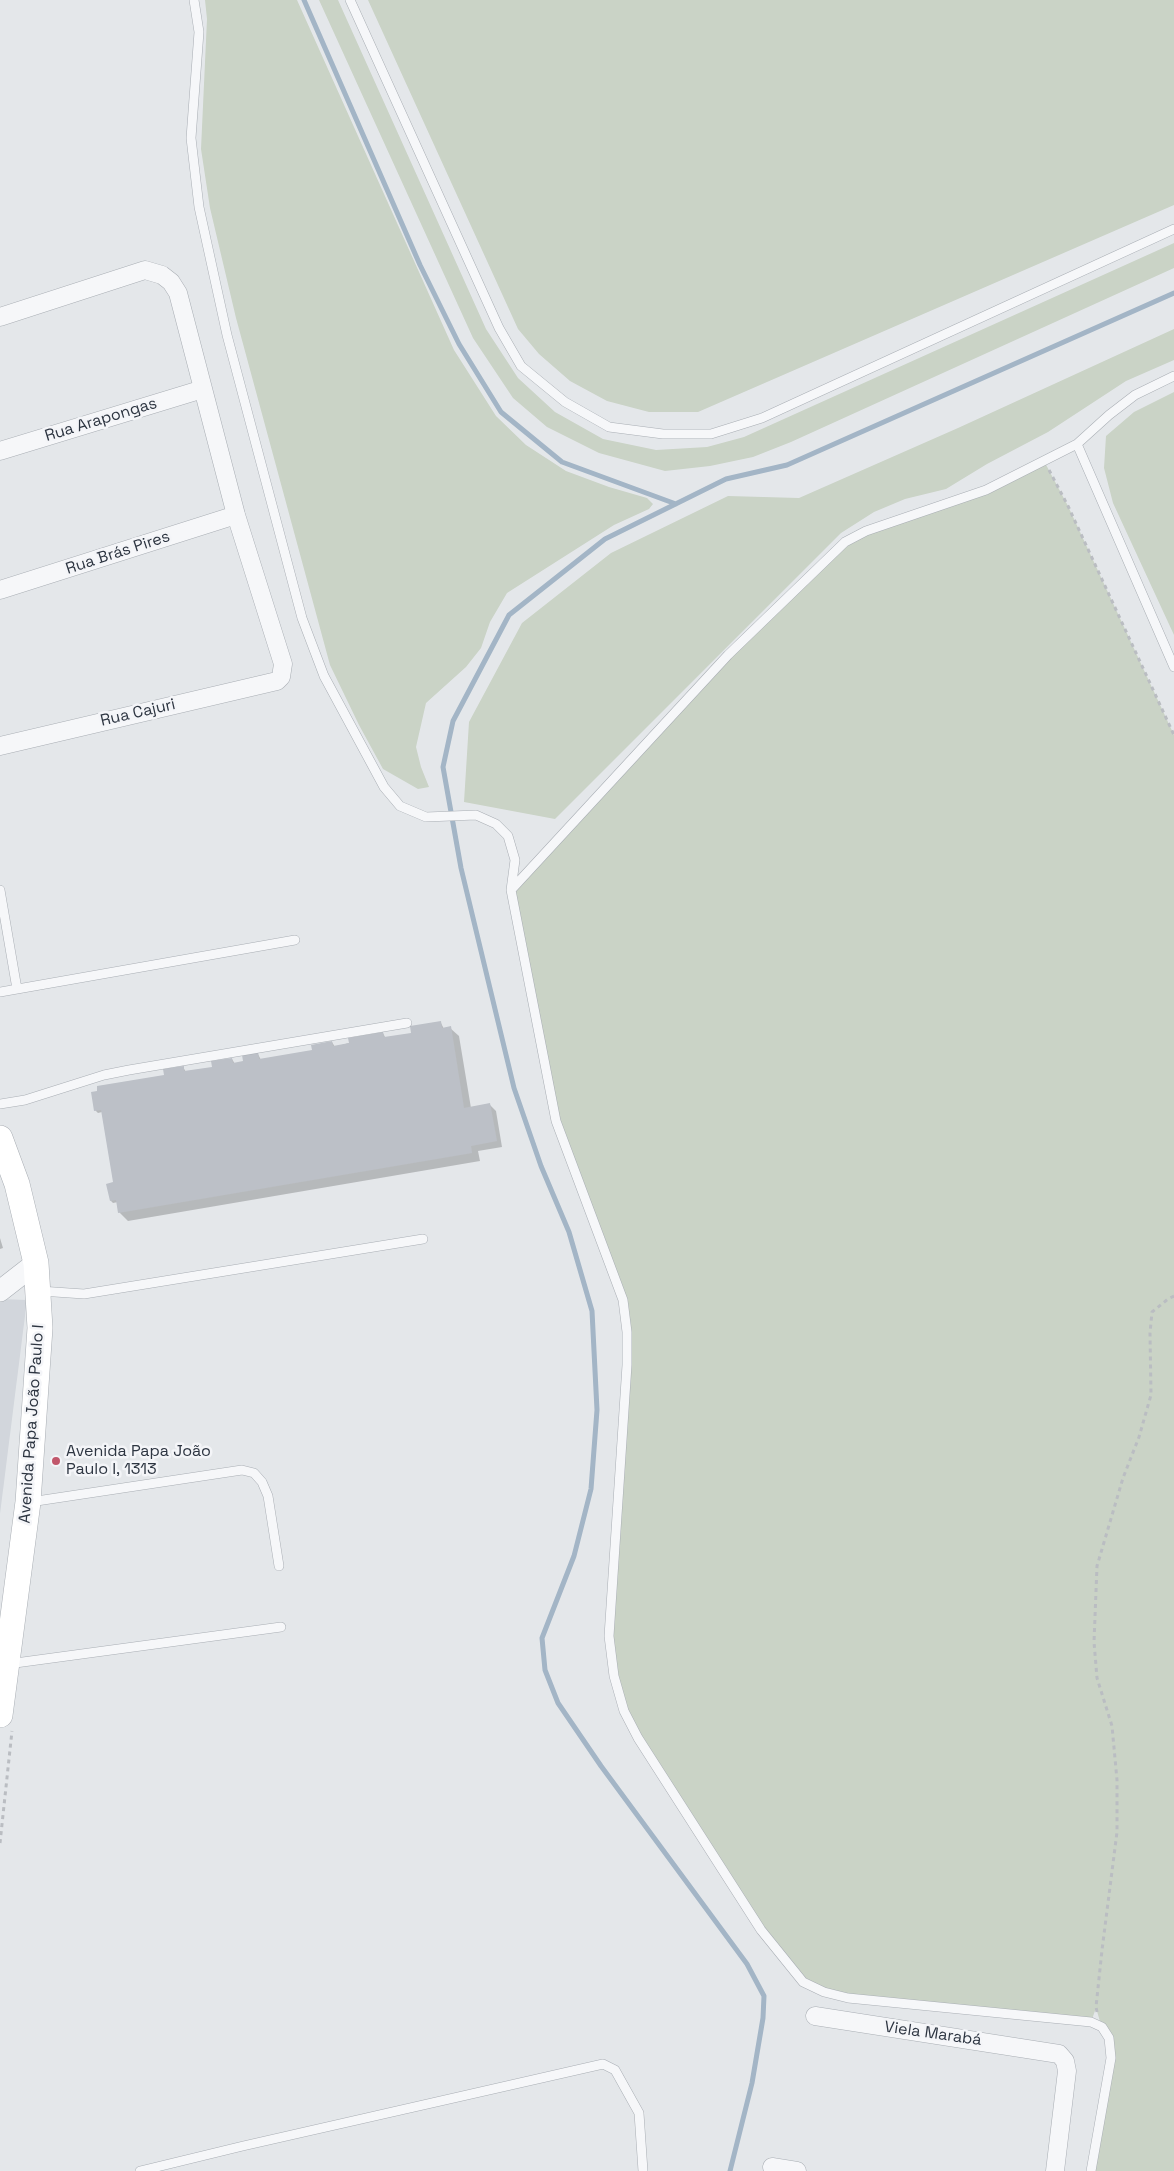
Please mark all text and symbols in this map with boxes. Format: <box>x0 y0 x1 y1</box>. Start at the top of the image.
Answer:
street label: Rua Arapongas <box>43 394 159 446</box>
street label: Rua Brás Pires <box>63 527 173 579</box>
street label: Rua Cajuri <box>99 695 177 731</box>
street label: Avenida Papa João Paulo I <box>15 1324 49 1524</box>
place label: Avenida Papa João Paulo I, 1313 <box>66 1442 211 1480</box>
marker: Avenida Papa João Paulo I, 1313 <box>50 1455 62 1467</box>
street label: Viela Marabá <box>883 2018 983 2050</box>

